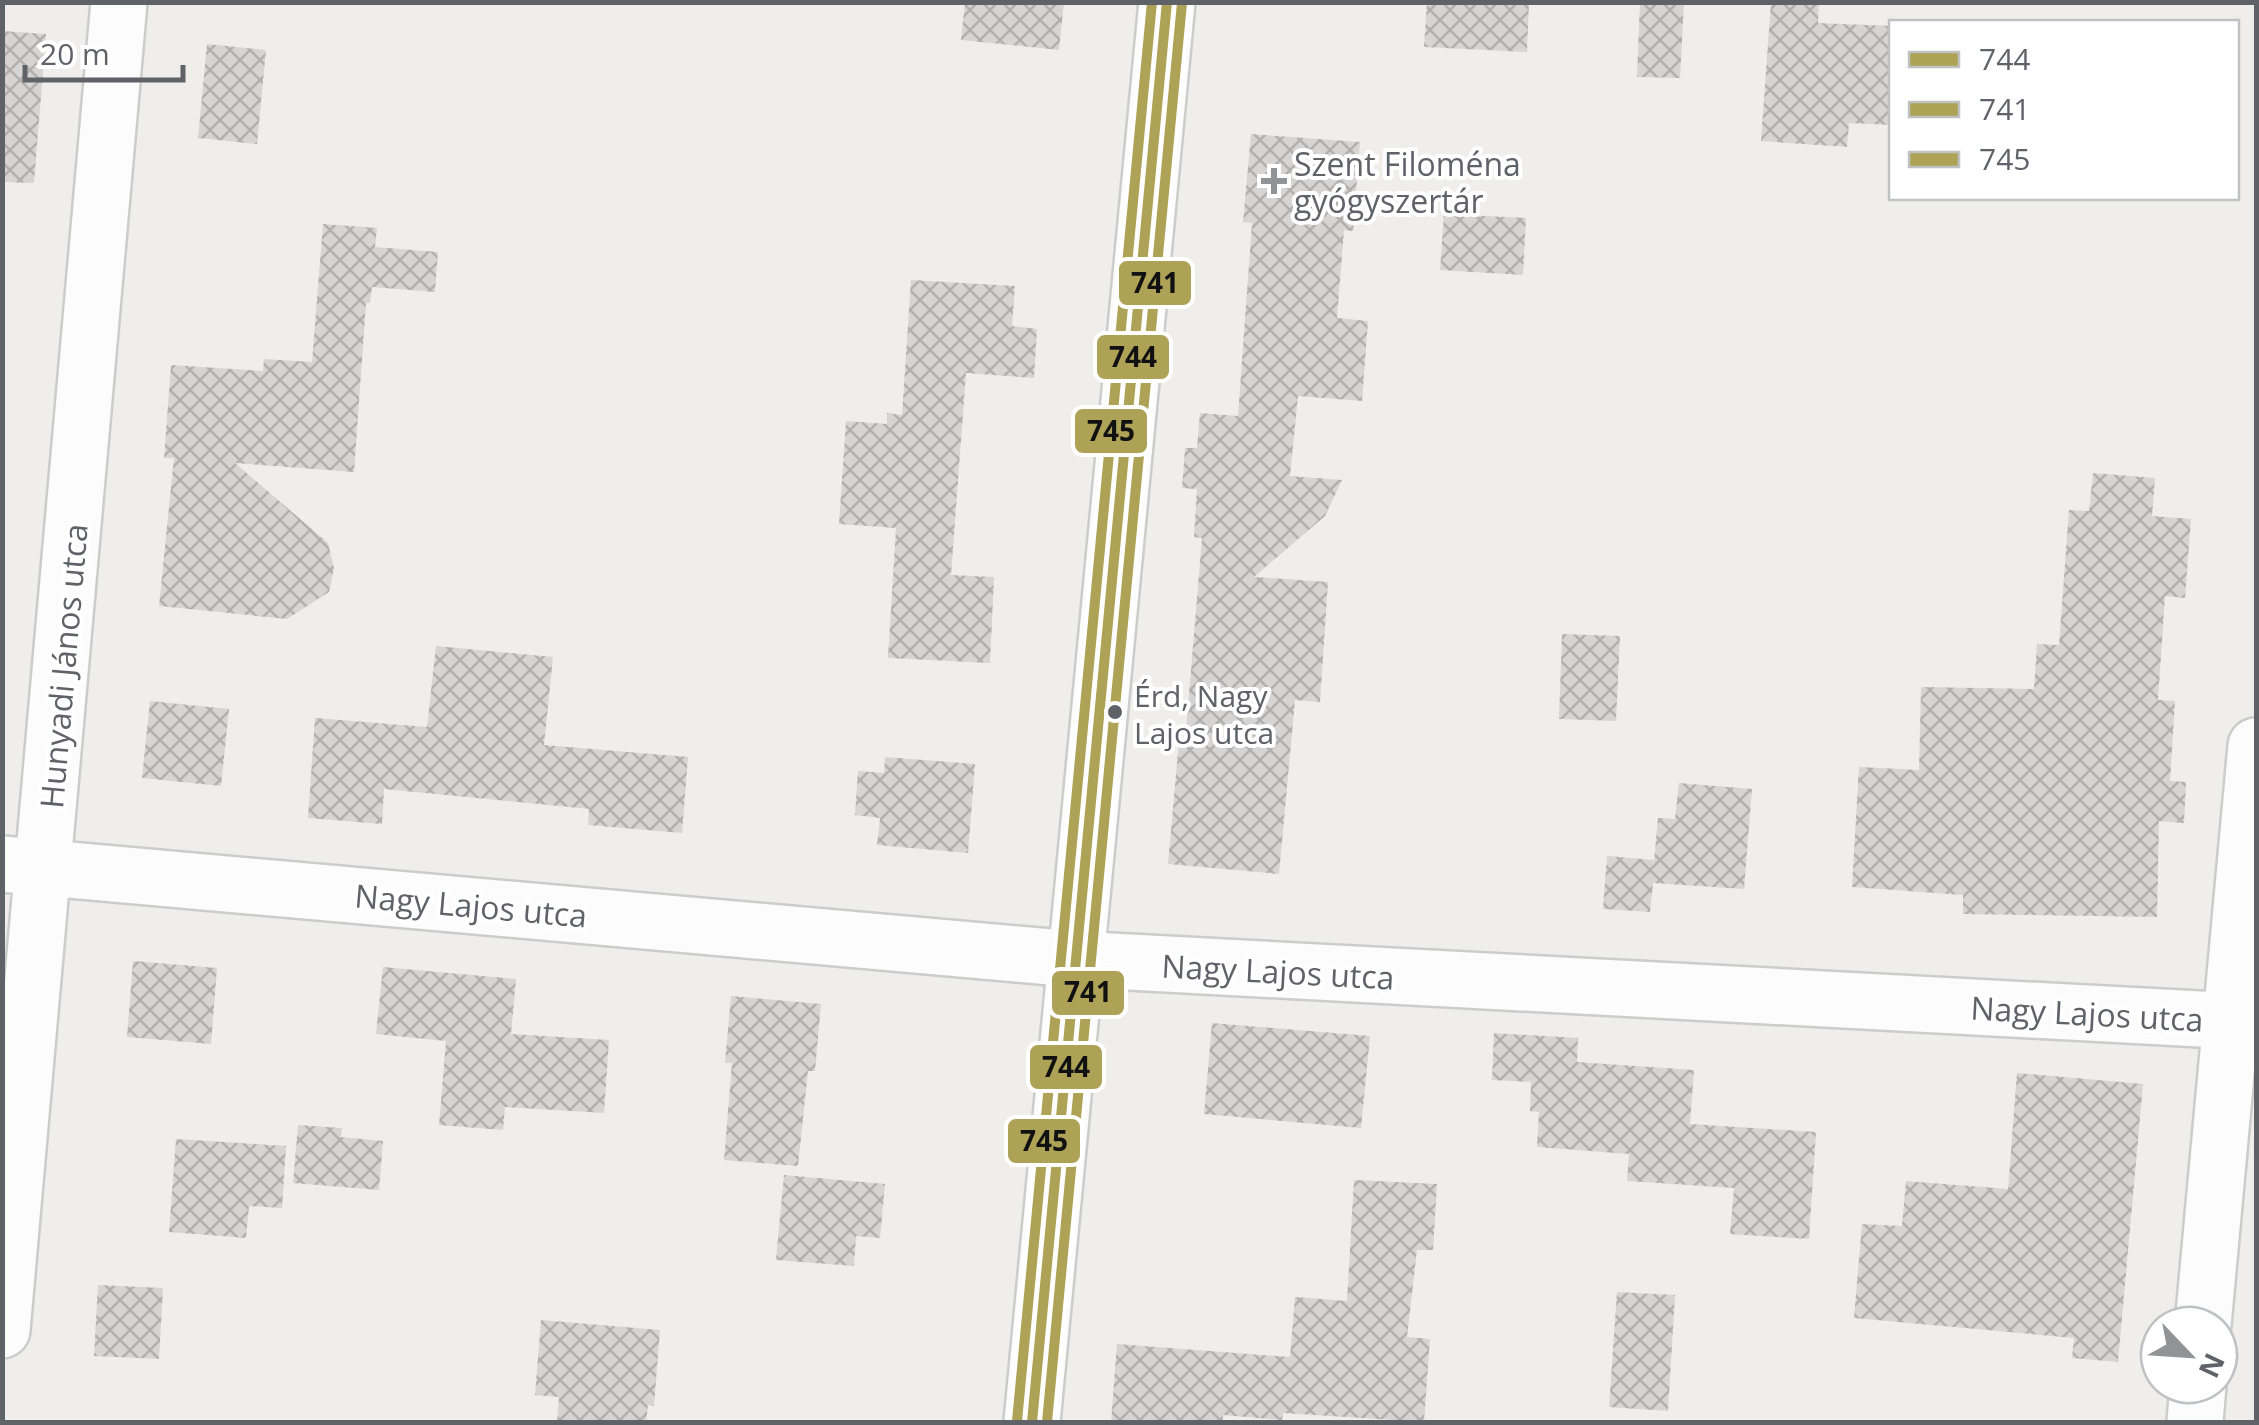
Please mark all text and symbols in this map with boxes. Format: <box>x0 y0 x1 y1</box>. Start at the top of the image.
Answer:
scale bar <box>25 20 182 82</box>
legend <box>1889 20 2239 200</box>
text: 20 m <box>40 33 110 74</box>
text: 744 <box>1979 38 2030 79</box>
text: 741 <box>1979 88 2030 129</box>
text: 745 <box>1979 138 2030 179</box>
place label: Szent Filoména gyógyszertár <box>1294 142 1521 222</box>
marker: Szent Filoména gyógyszertár <box>1263 170 1285 192</box>
line badge: 741 <box>1117 259 1193 307</box>
text: 741 <box>1131 263 1179 301</box>
line badge: 744 <box>1095 333 1171 381</box>
text: 744 <box>1109 337 1157 375</box>
line badge: 745 <box>1073 407 1149 455</box>
text: 745 <box>1087 411 1135 449</box>
street label: Hunyadi János utca <box>29 522 97 810</box>
place label: Érd, Nagy Lajos utca <box>1134 675 1274 753</box>
marker: Érd, Nagy Lajos utca <box>1105 702 1125 722</box>
street label: Nagy Lajos utca <box>353 873 589 937</box>
street label: Nagy Lajos utca <box>1160 943 1396 999</box>
line badge: 741 <box>1050 969 1126 1017</box>
text: 741 <box>1064 972 1112 1010</box>
street label: Nagy Lajos utca <box>1969 985 2205 1041</box>
line badge: 744 <box>1028 1043 1104 1091</box>
text: 744 <box>1042 1047 1090 1085</box>
line badge: 745 <box>1006 1117 1082 1165</box>
text: 745 <box>1020 1121 1068 1159</box>
north arrow <box>2139 1305 2239 1405</box>
text: N <box>2191 1348 2235 1384</box>

